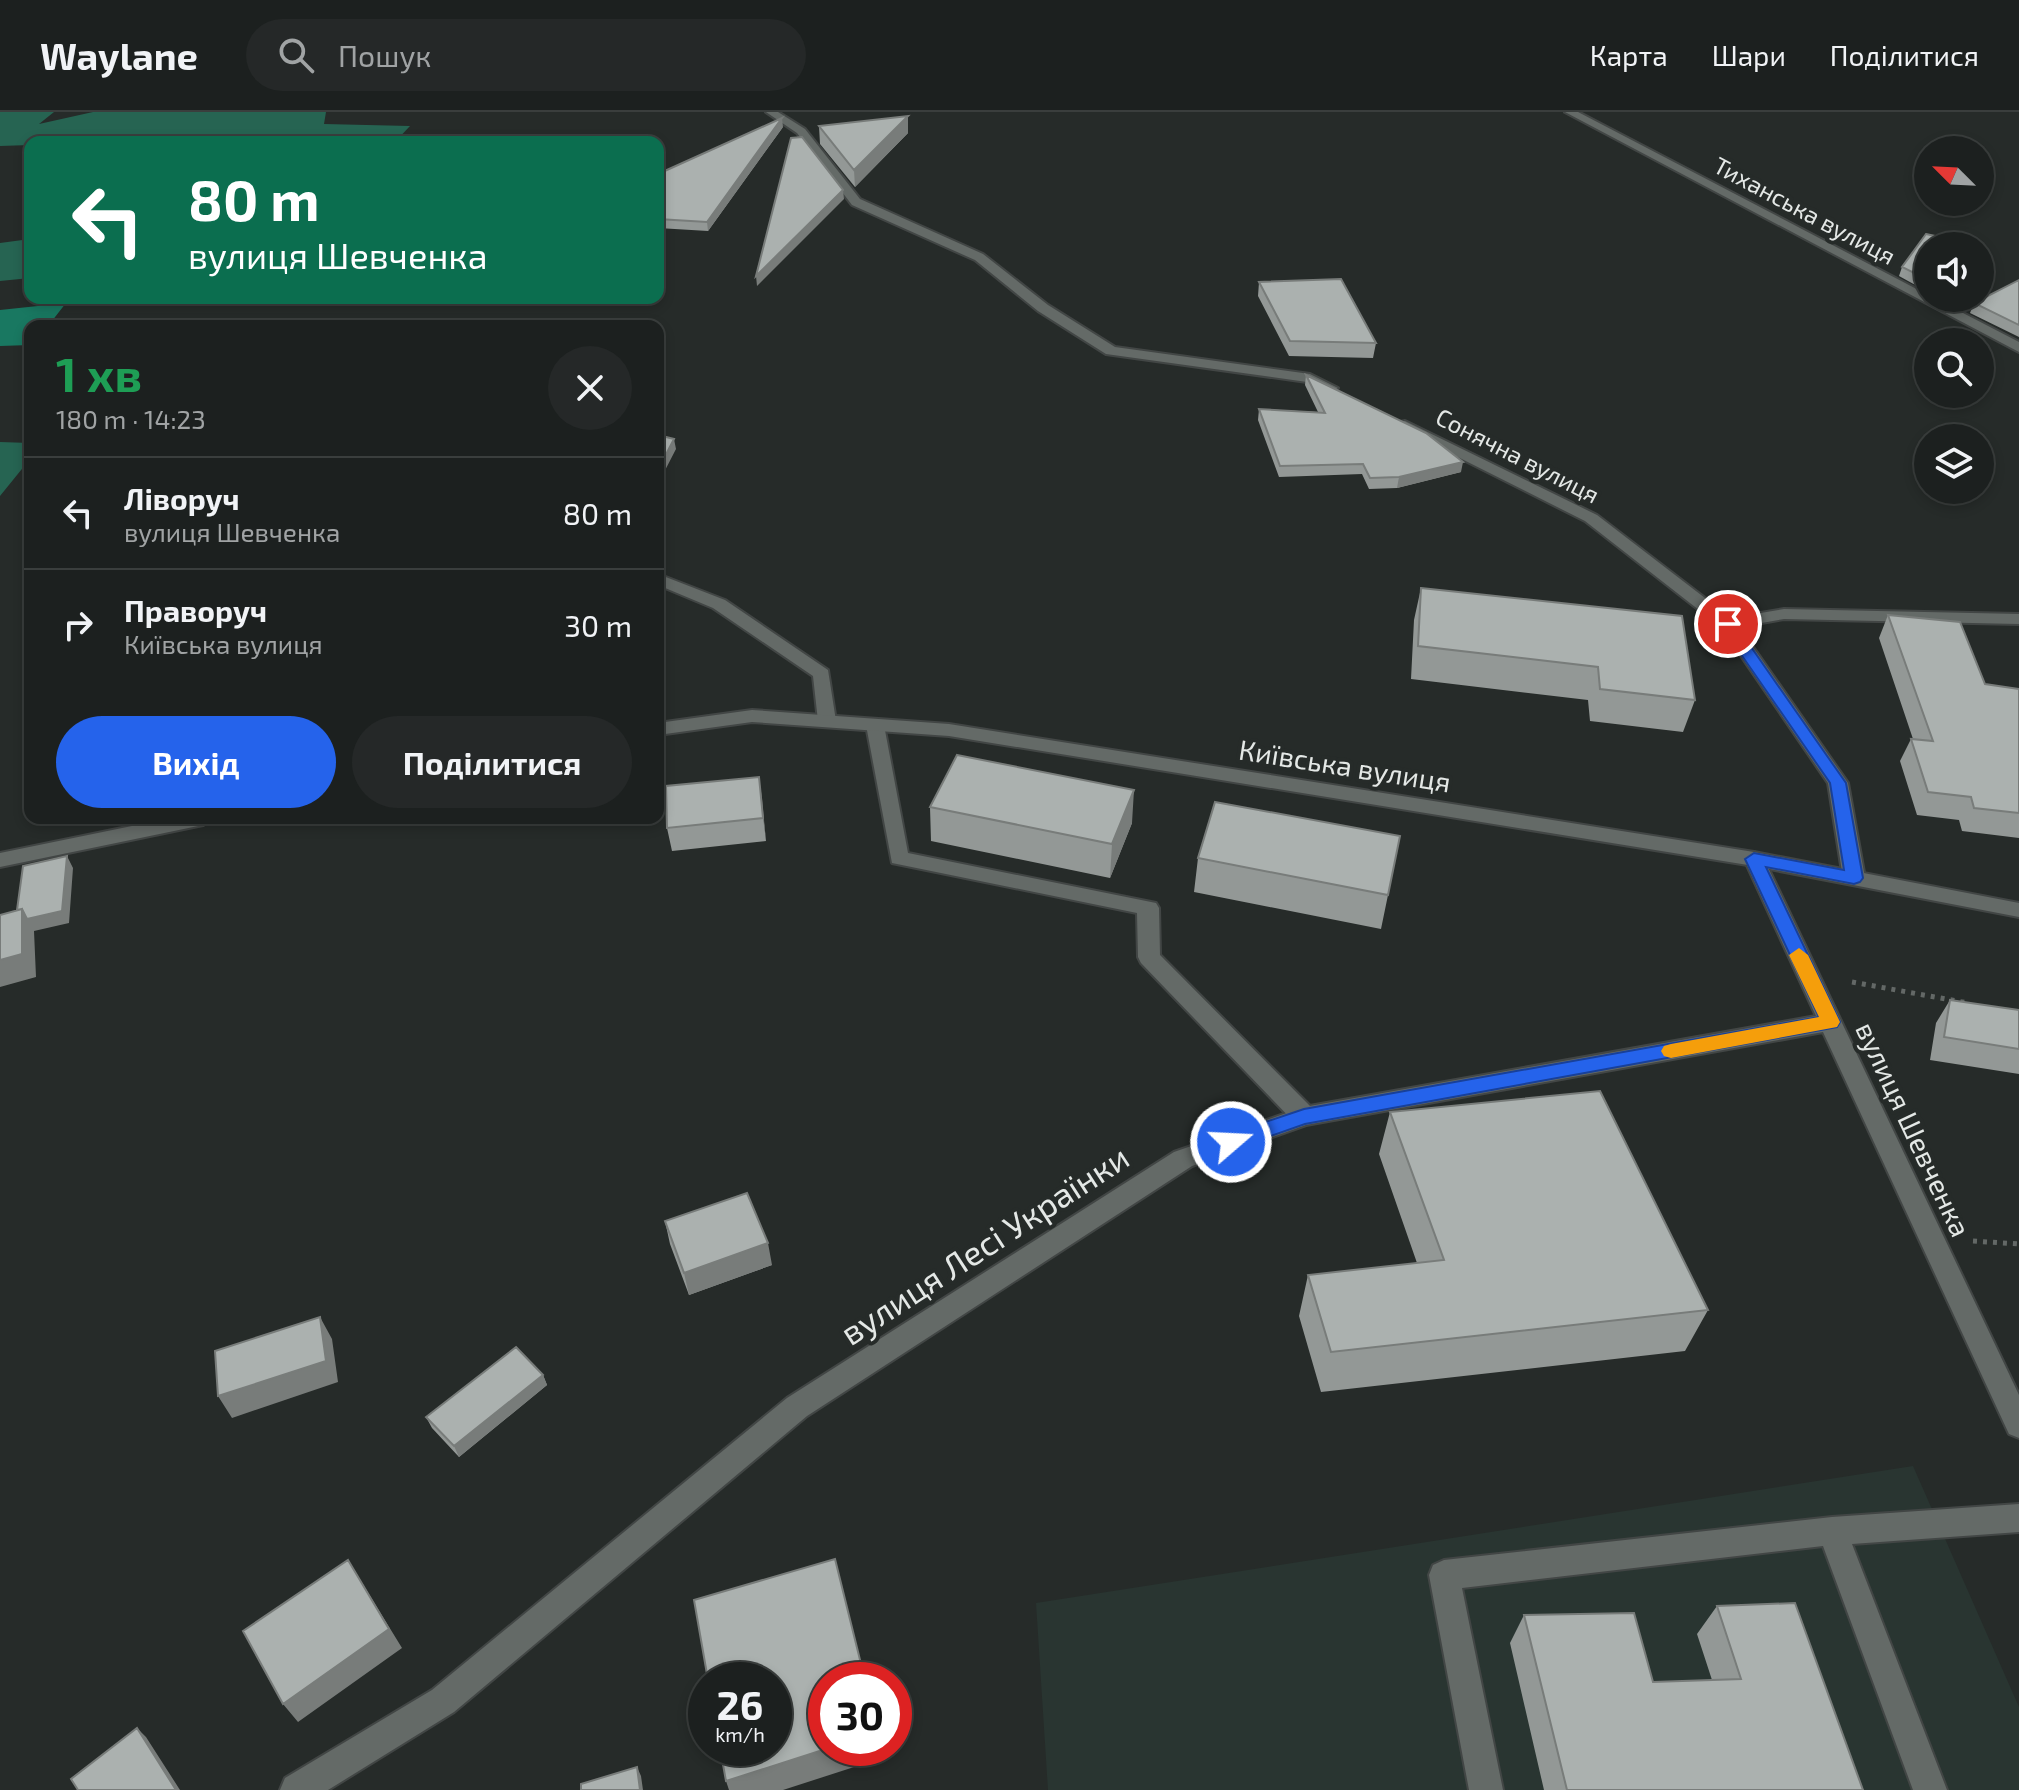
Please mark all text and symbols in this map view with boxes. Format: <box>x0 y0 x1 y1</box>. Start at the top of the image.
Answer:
search box <box>246 19 806 91</box>
text: Waylane <box>40 32 198 78</box>
icon: search <box>274 33 318 77</box>
text: Пошук <box>338 37 431 73</box>
text: Карта <box>1590 38 1668 72</box>
text: Шари <box>1712 38 1786 72</box>
text: Поділитися <box>1830 38 1979 72</box>
north arrow <box>1914 136 1994 216</box>
map controls <box>1914 136 1994 504</box>
street label: Тиханська вулиця <box>1709 150 1901 271</box>
text: 80 m <box>188 165 320 232</box>
icon: left <box>56 168 160 272</box>
button: sound <box>1914 232 1994 312</box>
text: вулиця Шевченка <box>188 233 488 276</box>
button: search <box>1914 328 1994 408</box>
text: 1 хв <box>56 344 142 402</box>
button: close <box>548 346 632 430</box>
street label: Сонячна вулиця <box>1431 401 1605 510</box>
text: 180 m · 14:23 <box>56 403 206 434</box>
button: layers <box>1914 424 1994 504</box>
text: Ліворуч <box>124 480 240 516</box>
icon: left <box>56 491 100 535</box>
text: 80 m <box>563 495 632 531</box>
text: вулиця Шевченка <box>124 516 340 547</box>
pin <box>1694 590 1762 658</box>
text: Праворуч <box>124 592 267 628</box>
icon: arrive <box>1706 602 1750 646</box>
icon: right <box>56 603 100 647</box>
text: 30 m <box>564 607 632 643</box>
text: Київська вулиця <box>124 628 323 659</box>
button: Вихід <box>56 716 336 808</box>
button: Поділитися <box>352 716 632 808</box>
street label: Київська вулиця <box>1237 731 1453 799</box>
street label: вулиця Шевченка <box>1849 1016 1979 1242</box>
position arrow <box>1189 1100 1273 1184</box>
street label: вулиця Лесі Українки <box>832 1135 1136 1353</box>
speed limit sign: 30 <box>808 1662 912 1766</box>
text: 26 <box>717 1680 763 1728</box>
text: km/h <box>715 1722 765 1746</box>

